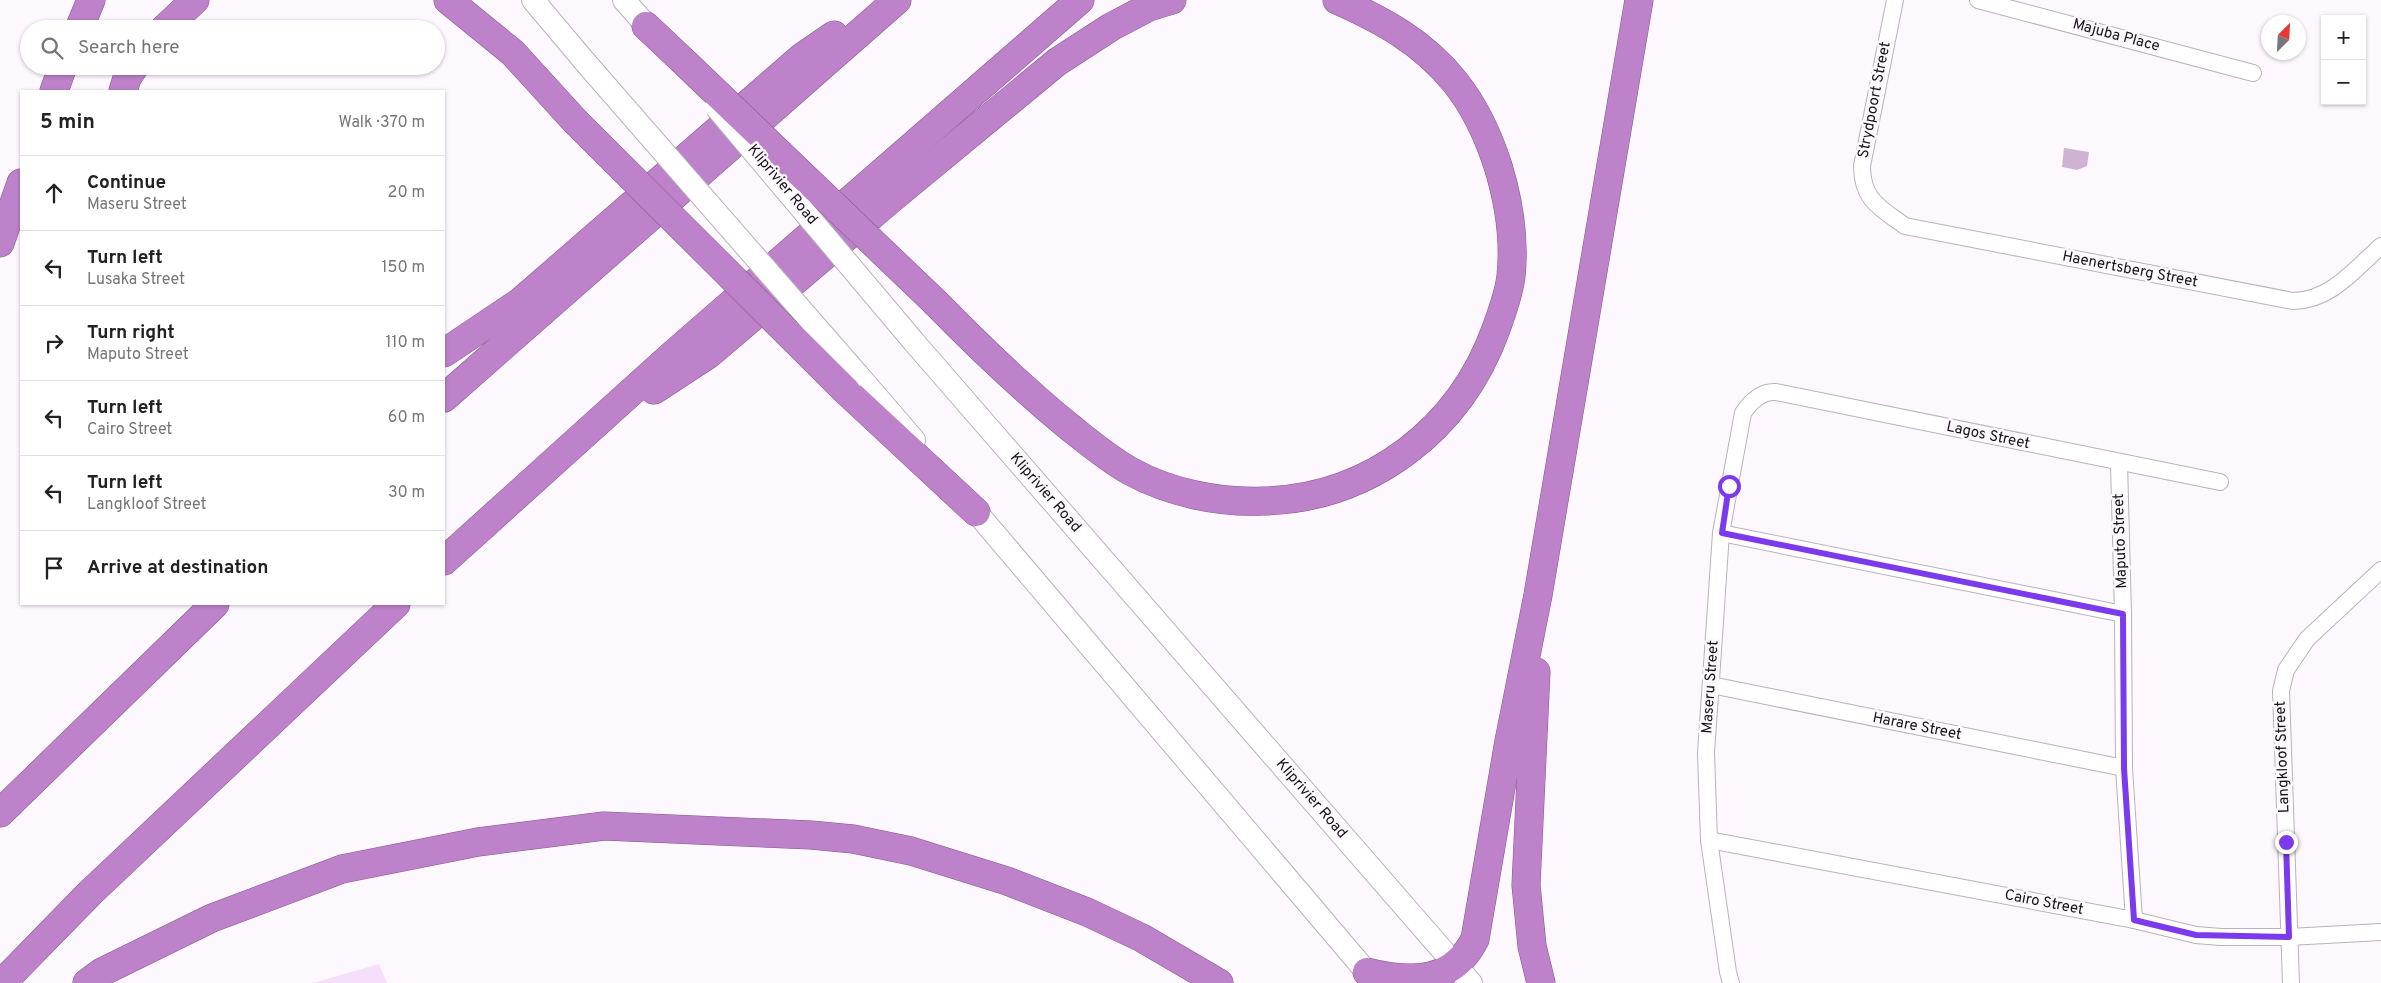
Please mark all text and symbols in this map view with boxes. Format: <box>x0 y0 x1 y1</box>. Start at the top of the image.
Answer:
street label: Majuba Place <box>2070 15 2162 57</box>
north arrow <box>2261 15 2306 60</box>
map controls <box>2321 15 2366 105</box>
button: + <box>2321 15 2366 60</box>
search box <box>20 20 445 75</box>
icon: search <box>38 34 66 62</box>
text: Search here <box>78 36 180 60</box>
street label: Strydpoort Street <box>1854 40 1896 160</box>
button: − <box>2321 60 2366 105</box>
text: 5 min <box>40 109 95 136</box>
text: Walk · 370 m <box>338 113 425 133</box>
street label: Kliprivier Road <box>743 141 821 229</box>
text: Continue <box>87 171 166 195</box>
icon: ahead <box>40 179 68 207</box>
text: 20 m <box>388 183 425 203</box>
text: Maseru Street <box>87 195 187 215</box>
text: Turn left <box>87 246 163 270</box>
street label: Haenertsberg Street <box>2061 248 2199 292</box>
icon: left <box>40 254 68 282</box>
text: 150 m <box>382 258 425 278</box>
text: Lusaka Street <box>87 270 185 290</box>
text: Turn right <box>87 321 175 345</box>
icon: right <box>40 329 68 357</box>
text: 110 m <box>385 333 425 353</box>
text: Maputo Street <box>87 345 189 365</box>
text: Turn left <box>87 396 163 420</box>
icon: left <box>40 404 68 432</box>
text: 60 m <box>388 408 425 428</box>
street label: Lagos Street <box>1944 418 2032 454</box>
text: Cairo Street <box>87 420 172 440</box>
street label: Kliprivier Road <box>1005 449 1085 537</box>
text: Turn left <box>87 471 163 495</box>
route start <box>1718 475 1741 498</box>
icon: left <box>40 479 68 507</box>
text: 30 m <box>388 483 425 503</box>
street label: Maputo Street <box>2110 493 2132 589</box>
text: Langkloof Street <box>87 495 207 515</box>
icon: arrive <box>40 554 68 582</box>
text: Arrive at destination <box>87 556 268 580</box>
street label: Maseru Street <box>1698 640 1724 734</box>
street label: Langkloof Street <box>2272 701 2294 813</box>
street label: Harare Street <box>1871 709 1963 745</box>
street label: Kliprivier Road <box>1271 755 1351 843</box>
route end <box>2275 831 2298 854</box>
street label: Cairo Street <box>2003 886 2085 920</box>

